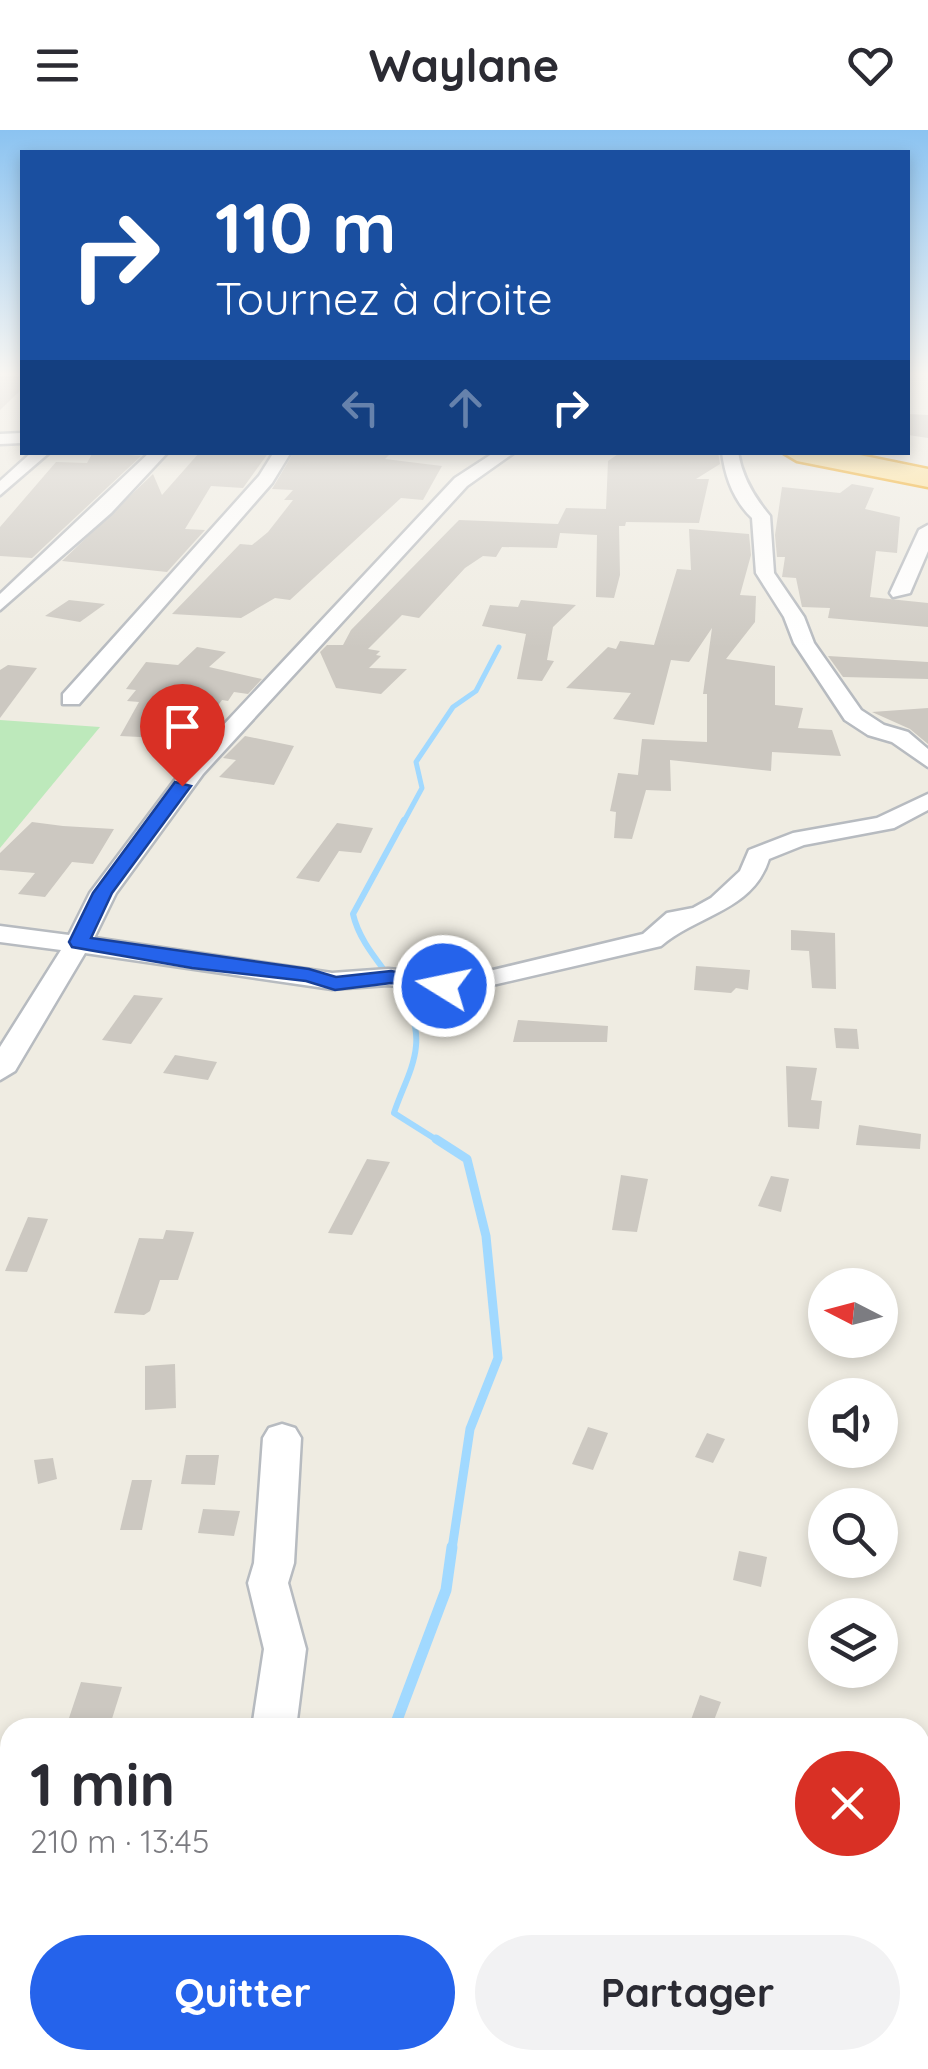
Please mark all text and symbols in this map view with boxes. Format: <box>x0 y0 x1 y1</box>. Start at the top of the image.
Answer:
text: Waylane <box>369 37 559 93</box>
icon: menu <box>30 38 85 93</box>
icon: heart <box>843 38 898 93</box>
text: 110 m <box>215 183 397 271</box>
icon: right <box>50 190 180 320</box>
text: Tournez à droite <box>215 270 553 326</box>
icon: left <box>333 380 388 435</box>
icon: ahead <box>438 380 493 435</box>
icon: right <box>543 380 598 435</box>
pin <box>140 684 225 787</box>
icon: arrive <box>155 699 210 754</box>
position arrow <box>392 934 496 1038</box>
north arrow <box>808 1268 898 1358</box>
map controls <box>808 1268 898 1688</box>
button: sound <box>808 1378 898 1468</box>
button: search <box>808 1488 898 1578</box>
button: layers <box>808 1598 898 1688</box>
text: 1 min <box>30 1746 175 1821</box>
button: close <box>795 1751 900 1856</box>
text: 210 m · 13:45 <box>30 1821 209 1861</box>
button: Quitter <box>30 1935 455 2050</box>
button: Partager <box>475 1935 900 2050</box>

